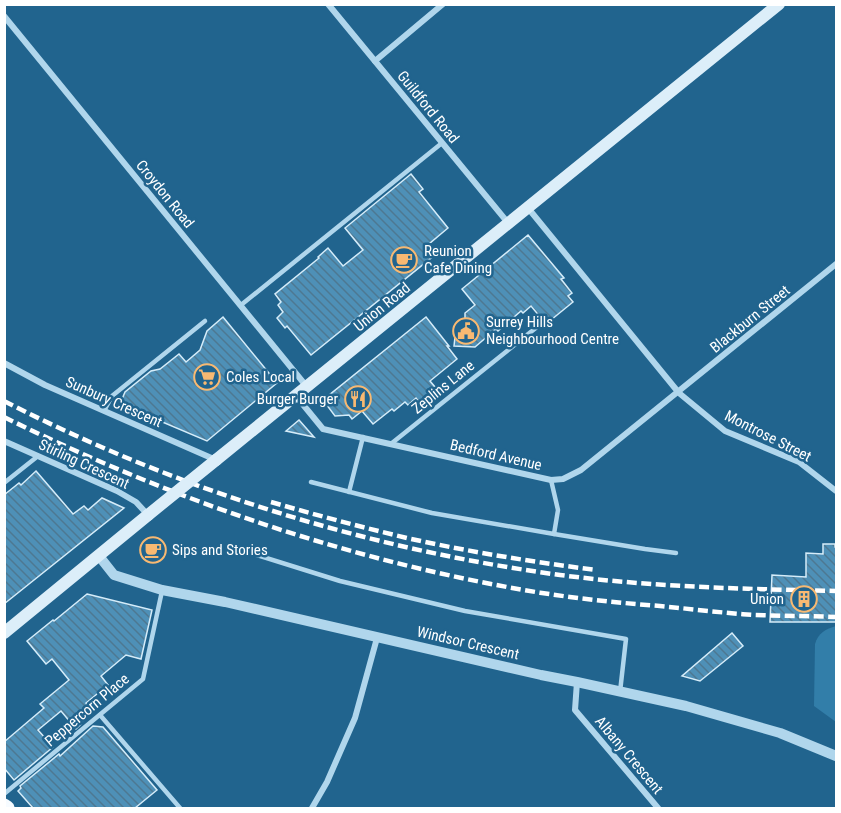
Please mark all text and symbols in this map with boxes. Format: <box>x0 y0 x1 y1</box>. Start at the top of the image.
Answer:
street label: Guildford Road <box>393 67 463 147</box>
street label: Croydon Road <box>132 156 198 232</box>
place label: Reunion Cafe Dining <box>424 242 492 277</box>
cafe icon: Reunion Cafe Dining <box>389 245 419 275</box>
street label: Union Road <box>350 279 414 335</box>
street label: Blackburn Street <box>706 281 794 357</box>
place label: Surrey Hills Neighbourhood Centre <box>486 313 619 348</box>
public building icon: Surrey Hills Neighbourhood Centre <box>451 316 481 346</box>
street label: Zeplins Lane <box>408 356 478 418</box>
supermarket icon: Coles Local <box>192 362 222 392</box>
place label: Coles Local <box>226 368 295 386</box>
street label: Sunbury Crescent <box>63 373 165 431</box>
restaurant icon: Burger Burger <box>343 384 373 414</box>
place label: Burger Burger <box>257 390 338 408</box>
street label: Montrose Street <box>722 406 814 466</box>
street label: Stirling Crescent <box>36 435 132 493</box>
street label: Bedford Avenue <box>448 436 544 474</box>
cafe icon: Sips and Stories <box>138 535 168 565</box>
place label: Sips and Stories <box>172 541 268 559</box>
building icon: Union <box>789 584 819 614</box>
place label: Union <box>750 590 784 608</box>
street label: Windsor Crescent <box>415 622 521 664</box>
street label: Peppercorn Place <box>41 670 133 750</box>
street label: Albany Crescent <box>591 712 667 798</box>

